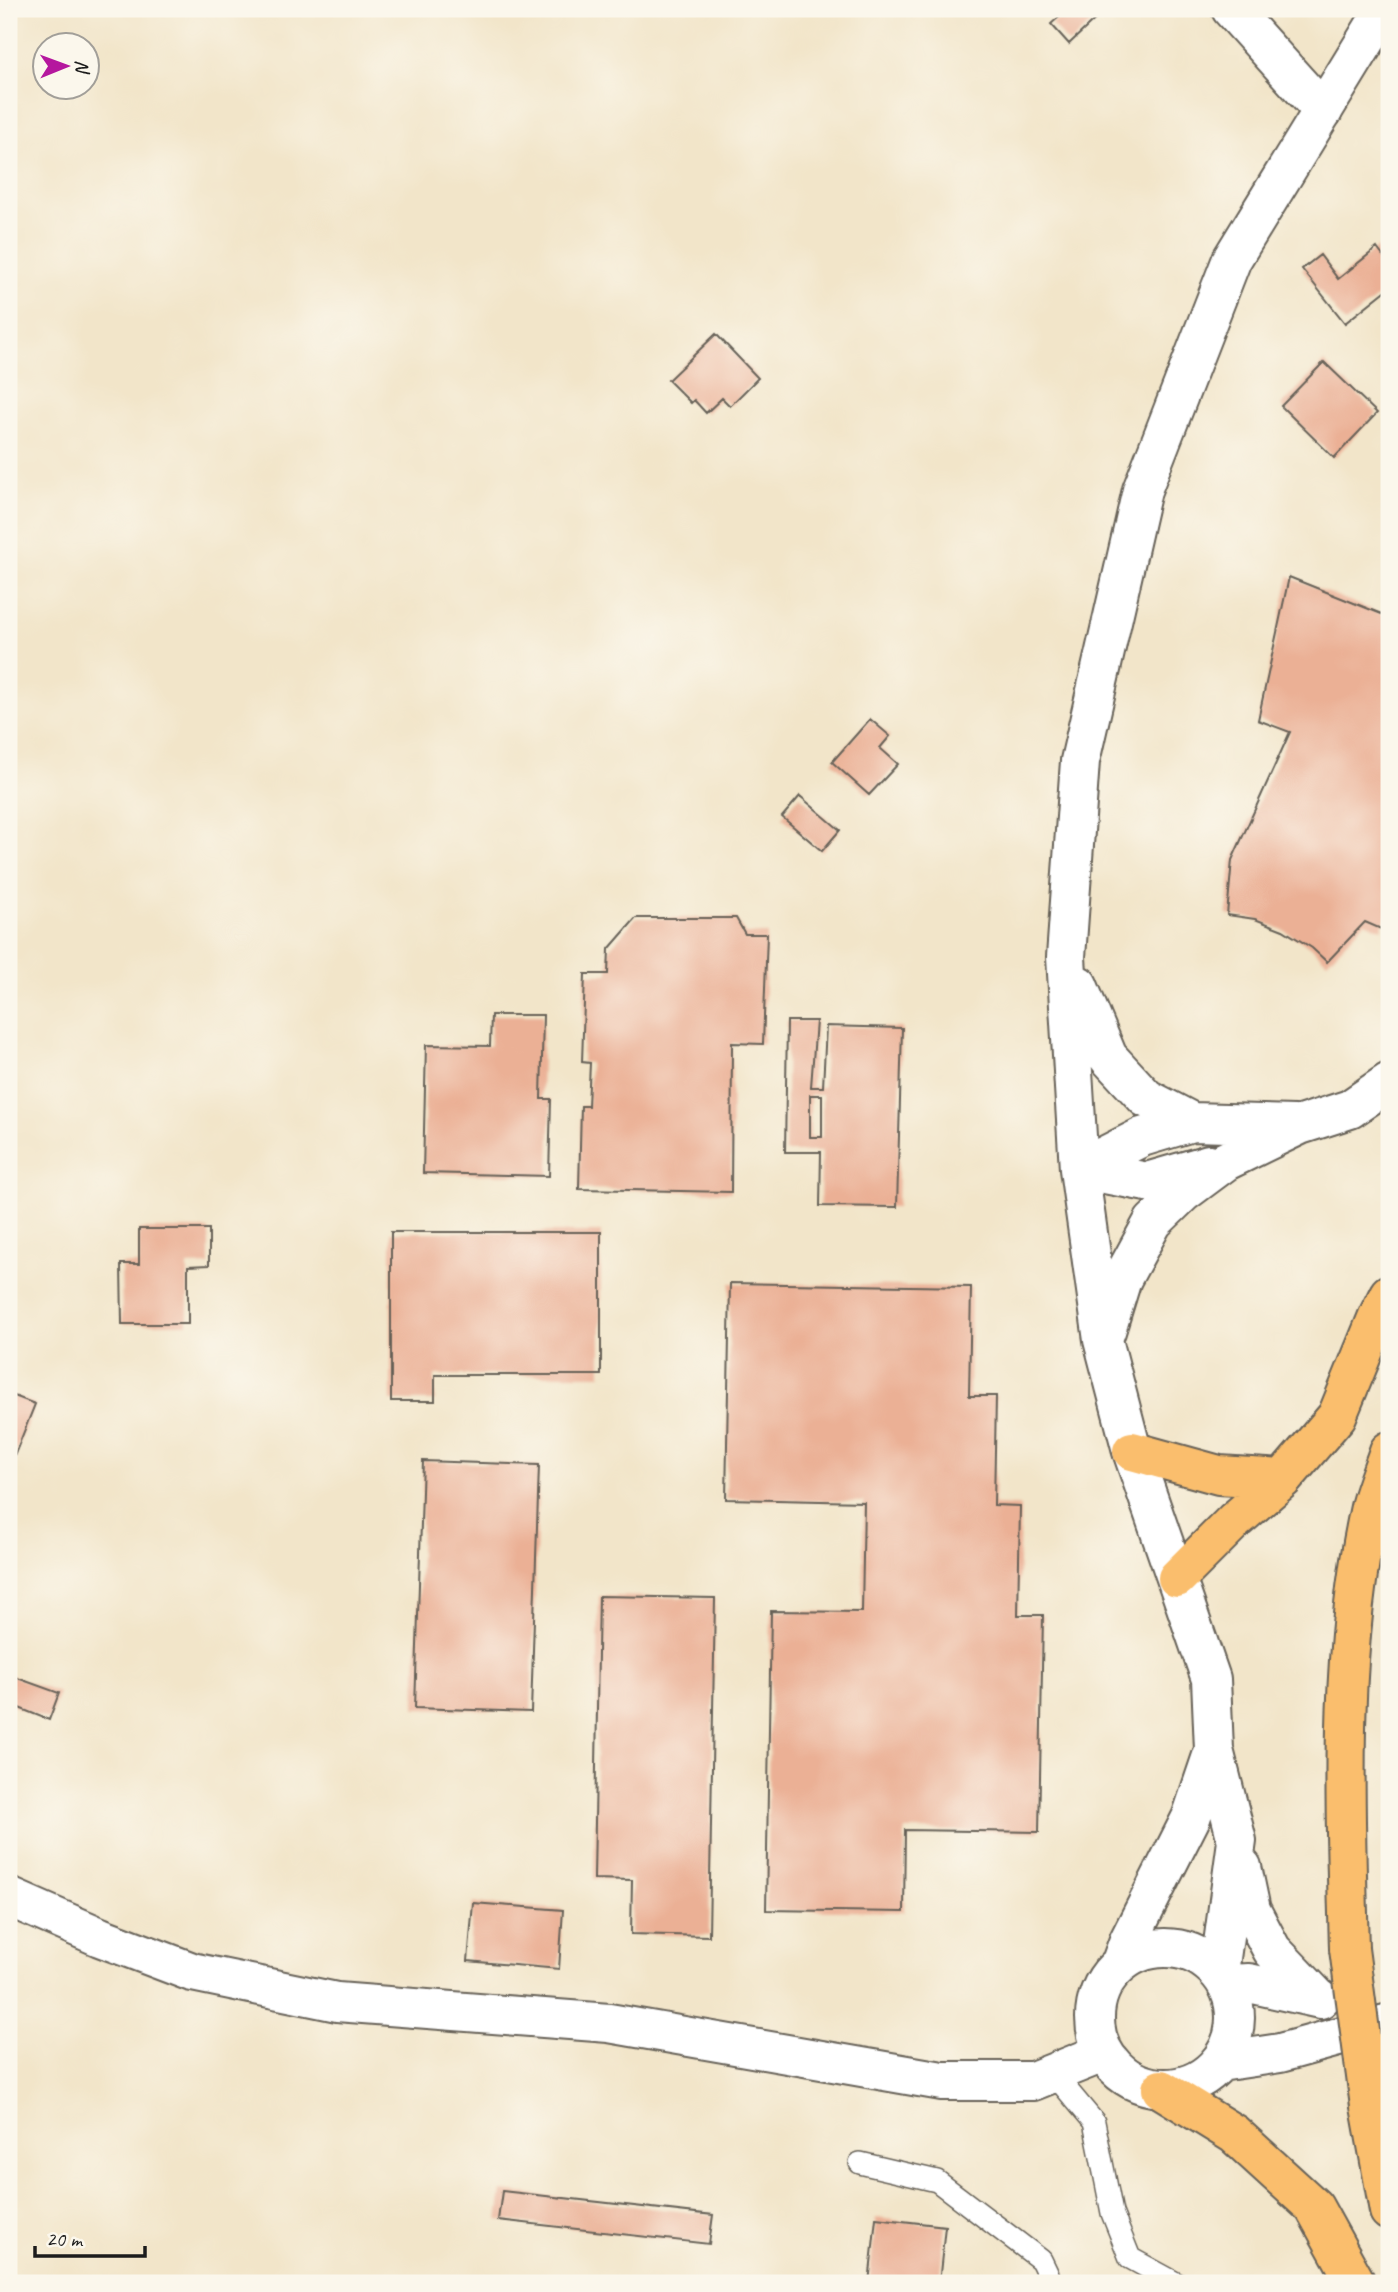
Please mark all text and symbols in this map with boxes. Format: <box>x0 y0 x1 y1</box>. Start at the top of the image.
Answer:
north arrow <box>32 32 102 102</box>
text: N <box>70 60 94 75</box>
scale bar <box>35 2215 145 2259</box>
text: 20 m <box>46 2226 84 2252</box>

